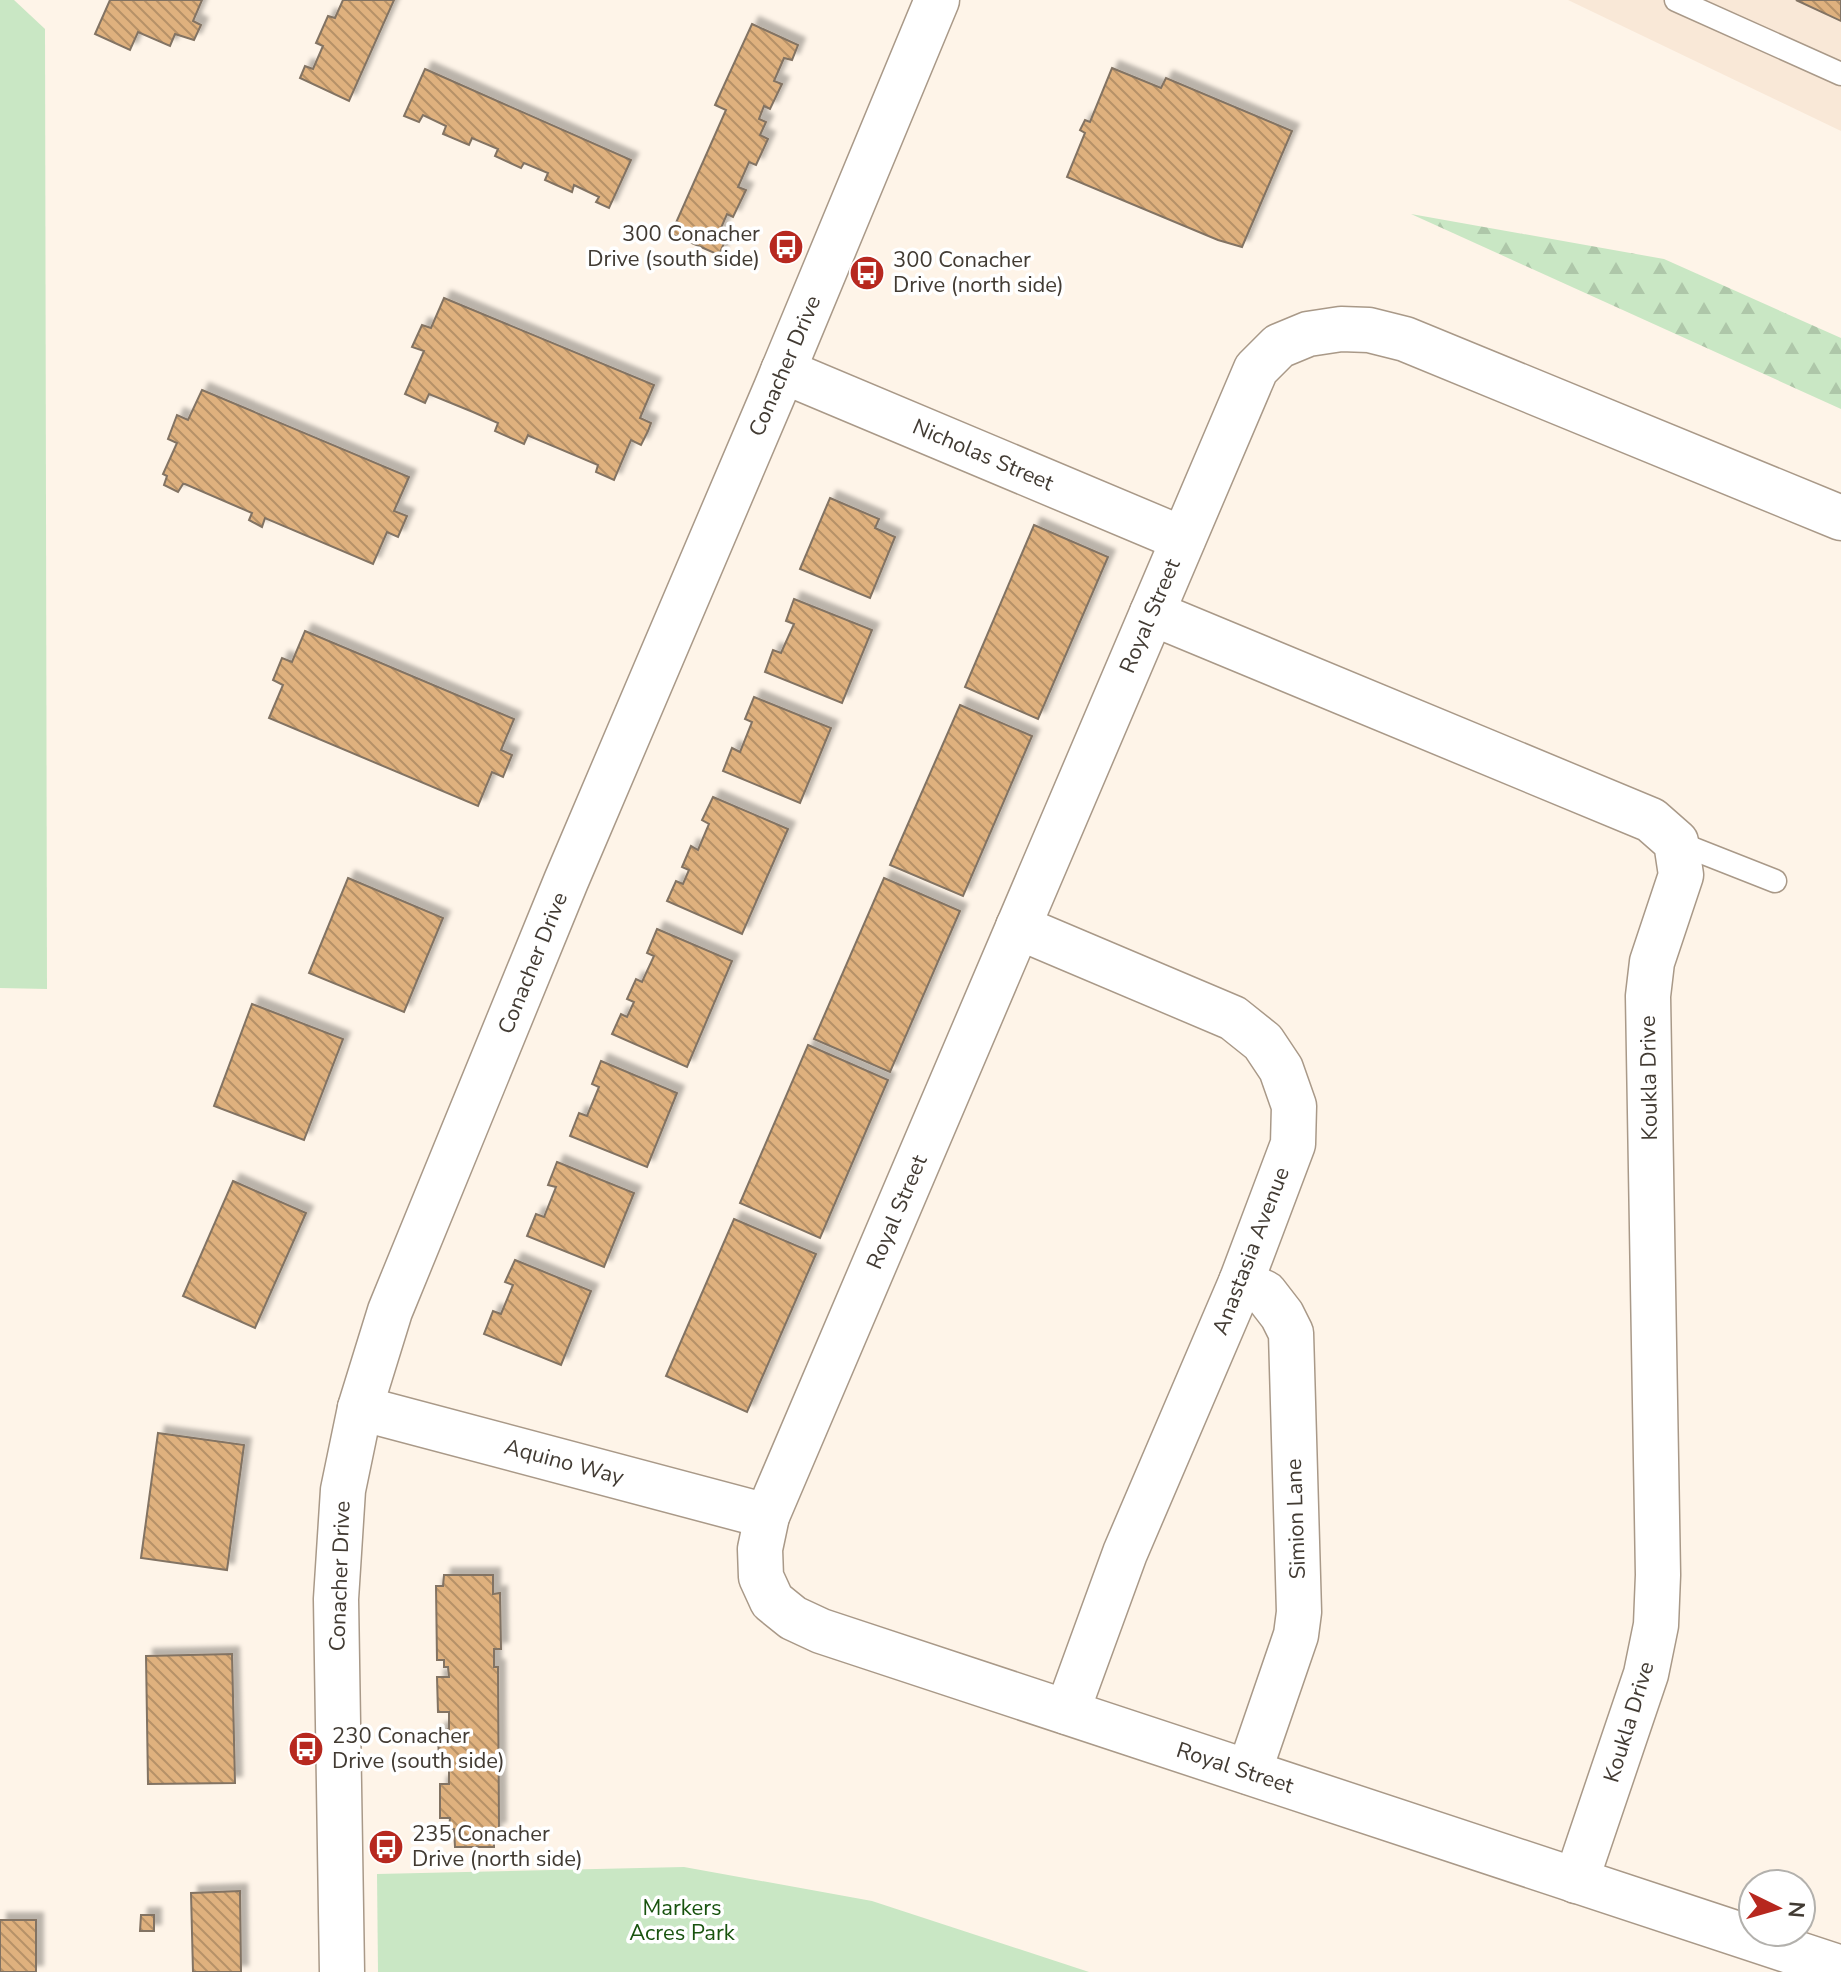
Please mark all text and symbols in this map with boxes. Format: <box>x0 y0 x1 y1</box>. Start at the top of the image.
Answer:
place label: 300 Conacher Drive (south side) <box>587 219 760 274</box>
bus stop icon: 300 Conacher Drive (south side) <box>767 228 805 266</box>
place label: 300 Conacher Drive (north side) <box>893 245 1064 300</box>
bus stop icon: 300 Conacher Drive (north side) <box>848 254 886 292</box>
street label: Conacher Drive <box>742 291 828 441</box>
street label: Nicholas Street <box>908 412 1059 498</box>
street label: Royal Street <box>1112 554 1188 678</box>
street label: Conacher Drive <box>491 888 575 1038</box>
street label: Koukla Drive <box>1633 1015 1665 1141</box>
street label: Royal Street <box>859 1150 935 1274</box>
street label: Anastasia Avenue <box>1205 1163 1297 1339</box>
street label: Aquino Way <box>501 1432 628 1493</box>
street label: Simion Lane <box>1279 1458 1313 1580</box>
street label: Conacher Drive <box>322 1500 358 1652</box>
street label: Koukla Drive <box>1596 1658 1662 1786</box>
place label: 230 Conacher Drive (south side) <box>332 1721 505 1776</box>
bus stop icon: 230 Conacher Drive (south side) <box>287 1730 325 1768</box>
street label: Royal Street <box>1173 1735 1298 1801</box>
place label: 235 Conacher Drive (north side) <box>412 1819 583 1874</box>
bus stop icon: 235 Conacher Drive (north side) <box>367 1828 405 1866</box>
north arrow <box>1737 1868 1817 1948</box>
park label: Markers Acres Park <box>629 1893 736 1948</box>
text: N <box>1780 1900 1812 1919</box>

